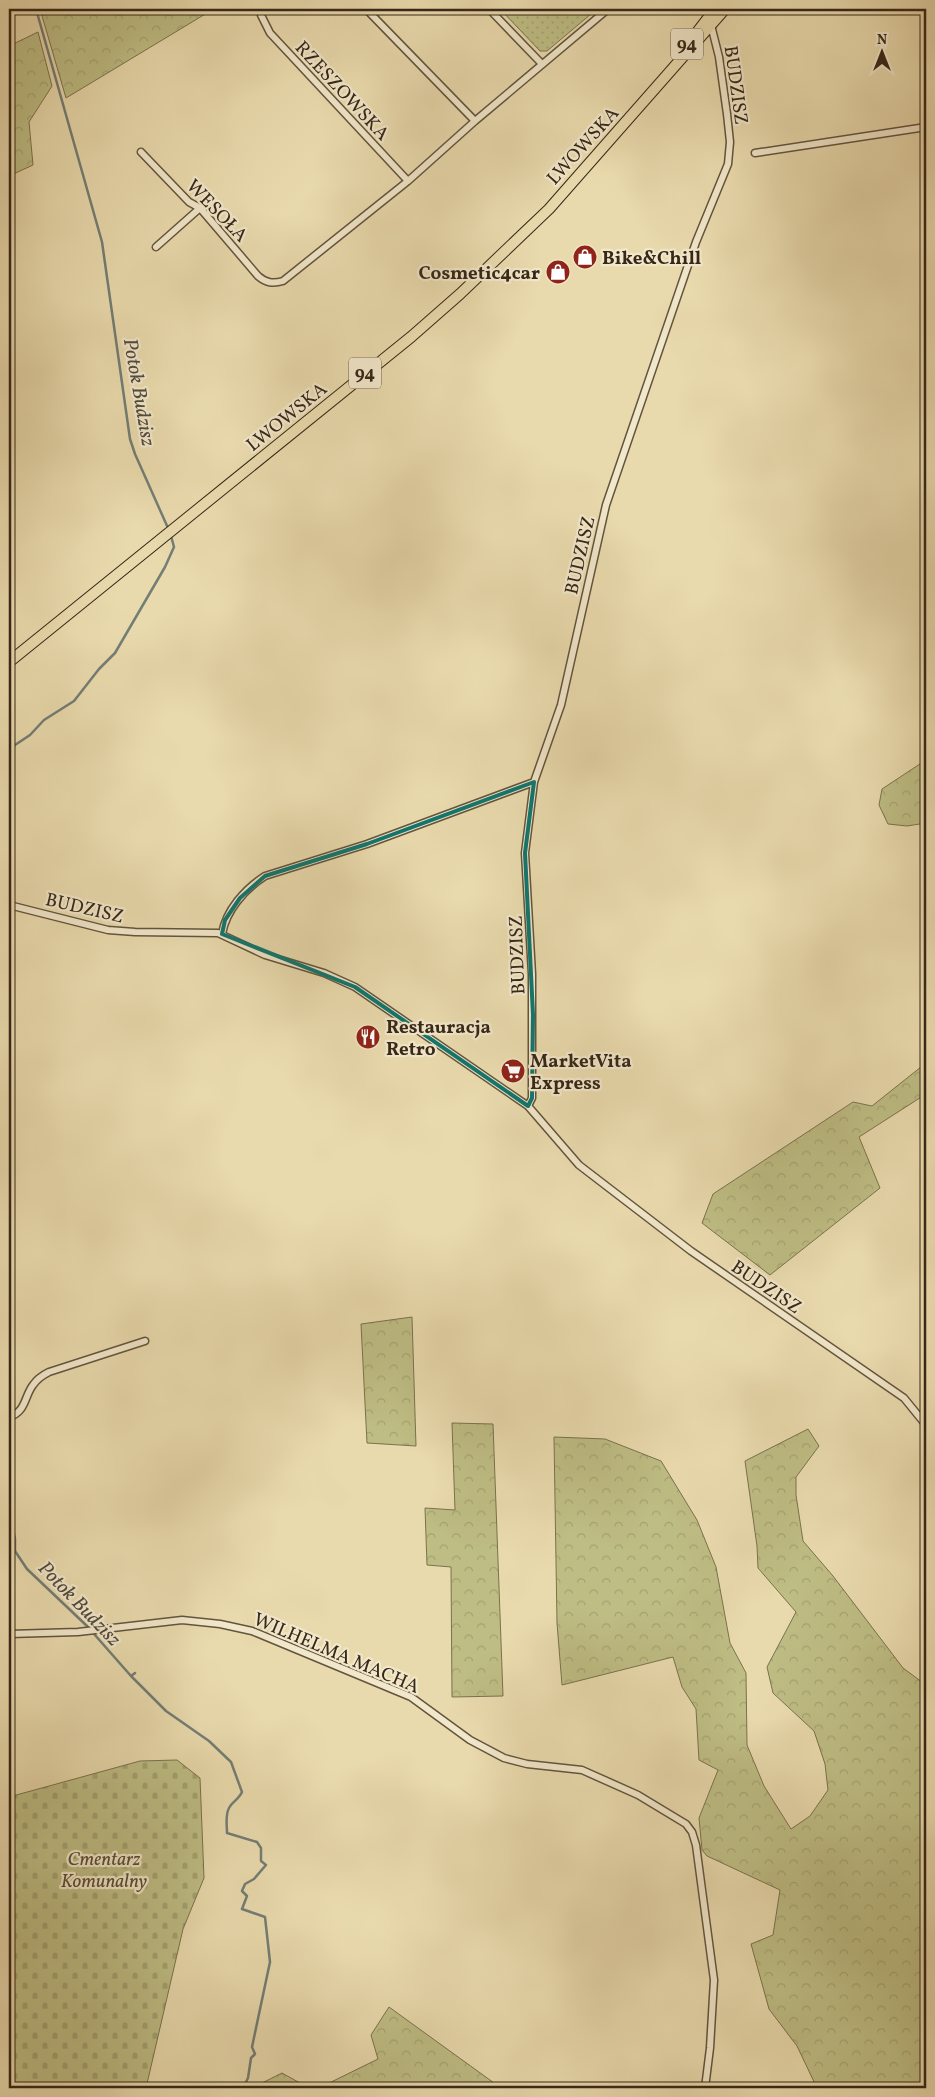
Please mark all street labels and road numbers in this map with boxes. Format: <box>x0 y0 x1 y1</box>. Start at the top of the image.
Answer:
road number: 94 <box>671 29 703 60</box>
street label: RZESZOWSKA <box>288 36 395 147</box>
street label: BUDZISZ <box>717 44 753 127</box>
street label: LWOWSKA <box>541 101 626 191</box>
street label: WESOŁA <box>180 174 253 249</box>
road number: 94 <box>349 358 381 388</box>
street label: LWOWSKA <box>241 377 333 458</box>
street label: BUDZISZ <box>559 514 603 597</box>
street label: BUDZISZ <box>43 887 126 931</box>
street label: BUDZISZ <box>504 915 532 995</box>
street label: BUDZISZ <box>726 1255 806 1321</box>
street label: WILHELMA MACHA <box>249 1607 423 1701</box>

